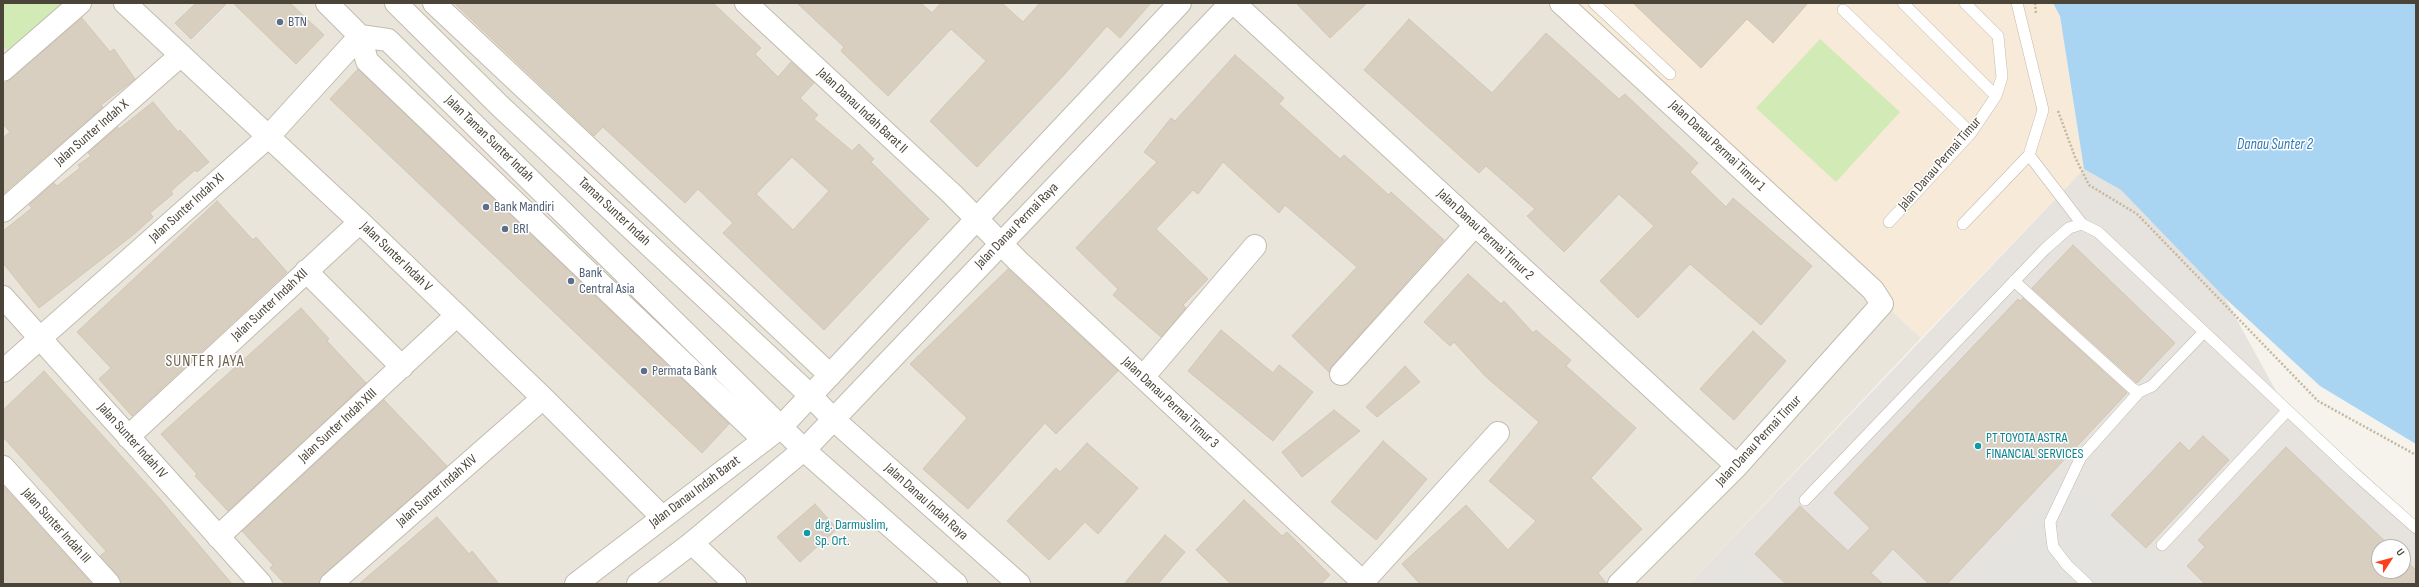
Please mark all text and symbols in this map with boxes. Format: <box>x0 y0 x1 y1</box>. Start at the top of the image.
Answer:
place label: BTN <box>288 14 307 30</box>
marker: BTN <box>275 17 285 27</box>
street label: Jalan Danau Indah Barat II <box>813 65 911 157</box>
street label: Jalan Taman Sunter Indah <box>441 92 537 186</box>
street label: Jalan Sunter Indah X <box>52 96 132 170</box>
street label: Jalan Danau Permai Timur 1 <box>1666 97 1768 195</box>
street label: Jalan Danau Permai Timur <box>1895 114 1985 214</box>
water label: Danau Sunter 2 <box>2237 136 2313 154</box>
street label: Jalan Sunter Indah XI <box>146 170 228 246</box>
street label: Taman Sunter Indah <box>574 174 654 250</box>
street label: Jalan Danau Permai Raya <box>972 180 1062 272</box>
street label: Jalan Danau Permai Timur 2 <box>1433 186 1537 284</box>
place label: Bank Mandiri <box>494 199 554 215</box>
marker: Bank Mandiri <box>481 202 491 212</box>
street label: Jalan Sunter Indah V <box>357 219 435 295</box>
place label: BRI <box>513 221 529 237</box>
marker: BRI <box>500 224 510 234</box>
street label: Jalan Sunter Indah XII <box>228 265 312 345</box>
place label: Bank Central Asia <box>579 265 635 298</box>
marker: Bank Central Asia <box>566 276 576 286</box>
district label: SUNTER JAYA <box>165 352 245 372</box>
street label: Jalan Danau Permai Timur 3 <box>1118 354 1222 452</box>
place label: Permata Bank <box>652 363 717 379</box>
marker: Permata Bank <box>639 366 649 376</box>
street label: Jalan Sunter Indah XIII <box>295 385 381 467</box>
street label: Jalan Danau Permai Timur <box>1713 392 1805 490</box>
street label: Jalan Sunter Indah IV <box>94 400 170 482</box>
place label: PT TOYOTA ASTRA FINANCIAL SERVICES <box>1986 430 2083 462</box>
marker: PT TOYOTA ASTRA FINANCIAL SERVICES <box>1973 441 1983 451</box>
street label: Jalan Sunter Indah XIV <box>393 451 481 531</box>
street label: Jalan Danau Indah Barat <box>646 452 744 532</box>
street label: Jalan Danau Indah Raya <box>881 460 971 544</box>
street label: Jalan Sunter Indah III <box>18 485 94 567</box>
place label: drg. Darmuslim, Sp. Ort. <box>815 517 888 550</box>
marker: drg. Darmuslim, Sp. Ort. <box>802 528 812 538</box>
north arrow <box>2371 539 2411 579</box>
text: U <box>2393 546 2407 558</box>

